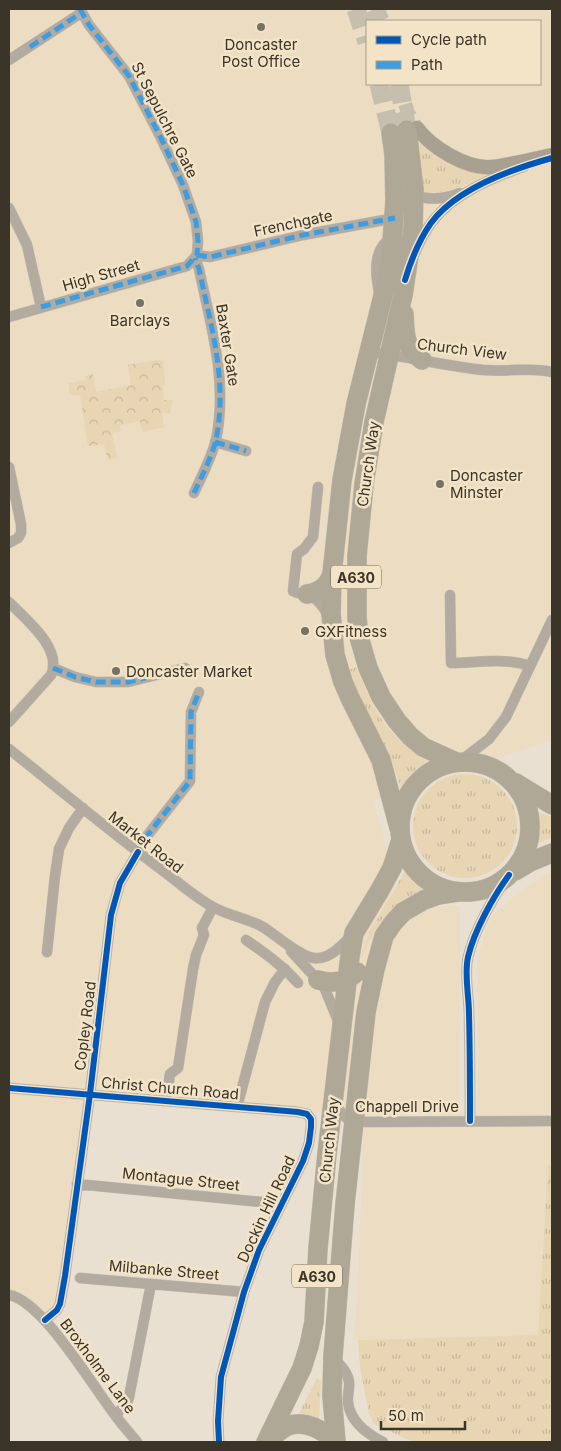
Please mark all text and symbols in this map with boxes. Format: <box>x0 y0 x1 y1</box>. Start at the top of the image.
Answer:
legend <box>366 20 541 85</box>
marker: Doncaster Post Office <box>255 21 267 33</box>
text: Cycle path <box>411 30 487 49</box>
place label: Doncaster Post Office <box>222 35 300 71</box>
text: Path <box>411 55 443 74</box>
street label: St Sepulchre Gate <box>128 59 202 181</box>
street label: Frenchgate <box>252 205 334 241</box>
street label: High Street <box>60 255 142 295</box>
marker: Barclays <box>134 297 146 309</box>
street label: Baxter Gate <box>212 302 244 388</box>
place label: Barclays <box>110 311 170 330</box>
street label: Church View <box>416 334 508 364</box>
street label: Church Way <box>353 419 383 508</box>
place label: Doncaster Minster <box>450 466 523 502</box>
marker: Doncaster Minster <box>434 478 446 490</box>
road number: A630 <box>331 566 381 588</box>
place label: GXFitness <box>315 622 387 641</box>
marker: GXFitness <box>299 625 311 637</box>
place label: Doncaster Market <box>126 662 253 681</box>
marker: Doncaster Market <box>110 665 122 677</box>
street label: Market Road <box>105 807 187 877</box>
street label: Copley Road <box>70 980 100 1072</box>
street label: Christ Church Road <box>100 1073 240 1103</box>
street label: Church Way <box>315 1095 343 1184</box>
street label: Chappell Drive <box>355 1097 459 1116</box>
street label: Dockin Hill Road <box>233 1153 299 1265</box>
street label: Montague Street <box>121 1163 241 1195</box>
street label: Milbanke Street <box>108 1256 220 1284</box>
road number: A630 <box>292 1264 342 1288</box>
street label: Broxholme Lane <box>56 1315 140 1417</box>
scale bar <box>381 1398 465 1430</box>
text: 50 m <box>388 1406 424 1425</box>

